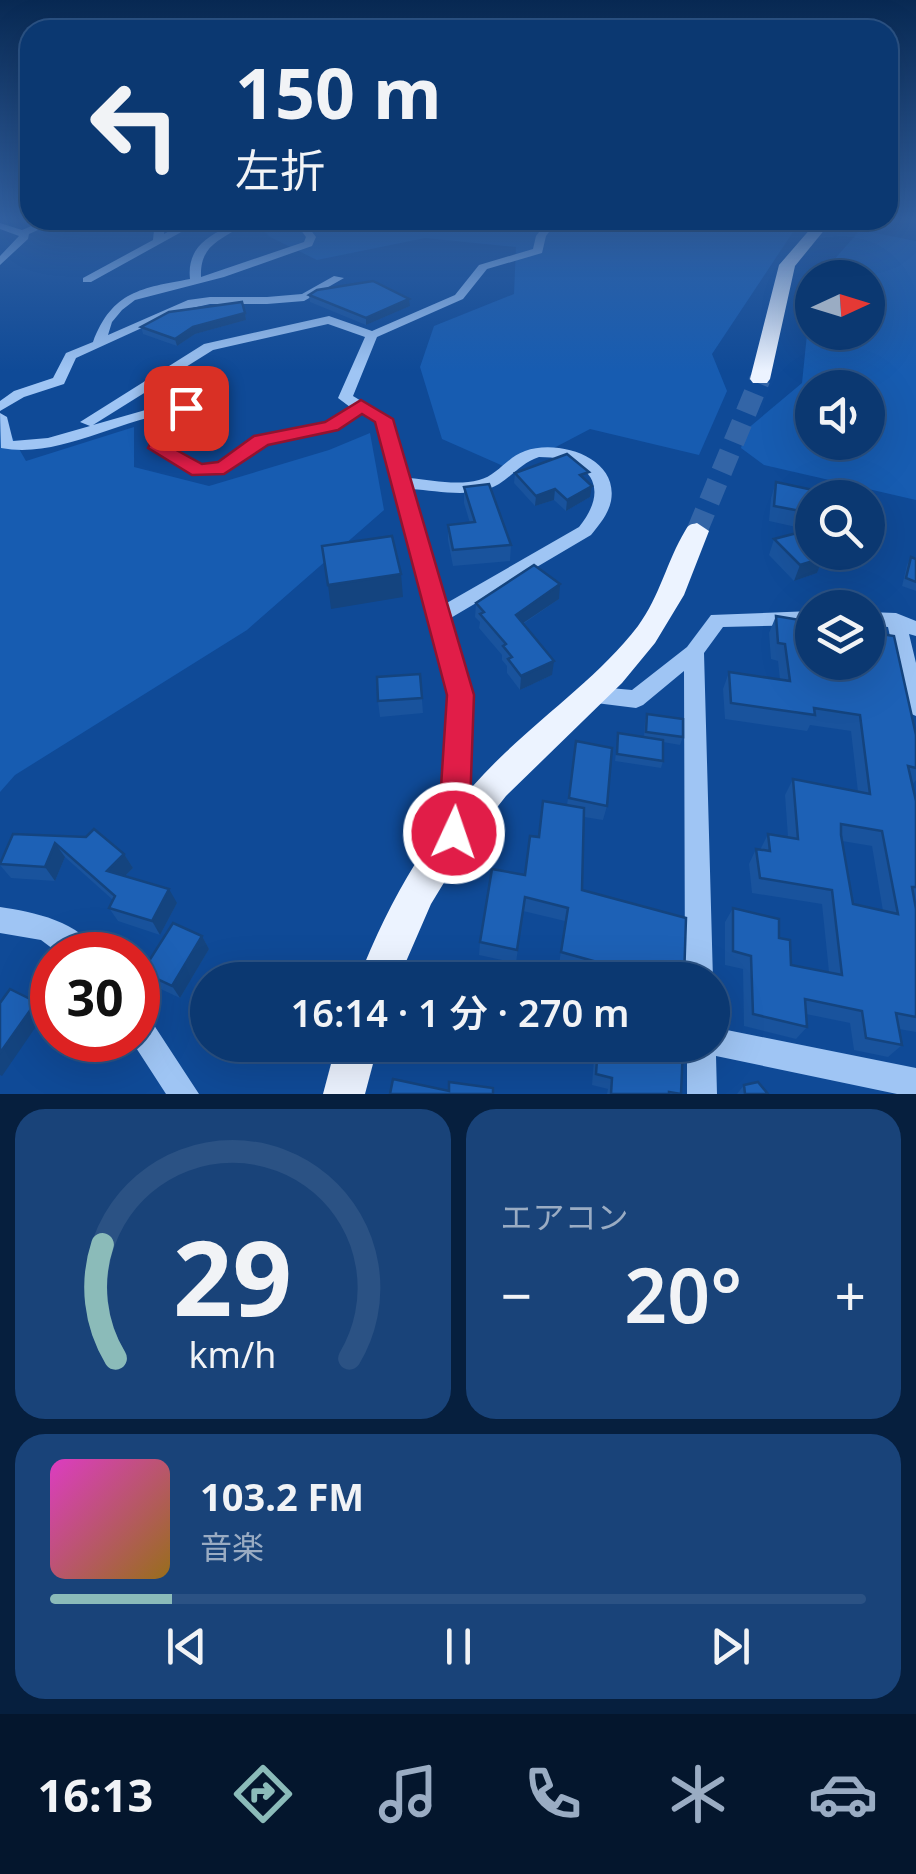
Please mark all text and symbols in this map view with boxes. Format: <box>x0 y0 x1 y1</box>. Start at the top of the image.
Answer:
text: 150 m <box>235 44 442 140</box>
icon: left <box>70 60 200 190</box>
text: 左折 <box>235 139 325 200</box>
north arrow <box>795 260 885 350</box>
map controls <box>795 260 885 680</box>
pin <box>144 366 229 451</box>
button: sound <box>795 370 885 460</box>
icon: arrive <box>159 381 214 436</box>
button: search <box>795 480 885 570</box>
button: layers <box>795 590 885 680</box>
position arrow <box>402 781 506 885</box>
speed limit sign: 30 <box>30 932 160 1062</box>
text: 16:14 · 1 分 · 270 m <box>290 986 630 1038</box>
text: エアコン <box>501 1195 629 1238</box>
text: 29 <box>173 1205 292 1346</box>
text: 20° <box>624 1243 742 1345</box>
text: − <box>501 1257 532 1332</box>
text: + <box>835 1257 866 1332</box>
text: km/h <box>189 1330 277 1378</box>
text: 103.2 FM <box>200 1470 364 1522</box>
text: 音楽 <box>200 1525 264 1568</box>
icon: previous <box>159 1619 214 1674</box>
icon: pause <box>431 1619 486 1674</box>
icon: next <box>703 1619 758 1674</box>
icon: directions <box>228 1759 298 1829</box>
icon: music <box>373 1759 443 1829</box>
icon: phone <box>518 1759 588 1829</box>
icon: climate <box>663 1759 733 1829</box>
icon: car <box>808 1759 878 1829</box>
text: 16:13 <box>38 1764 153 1825</box>

